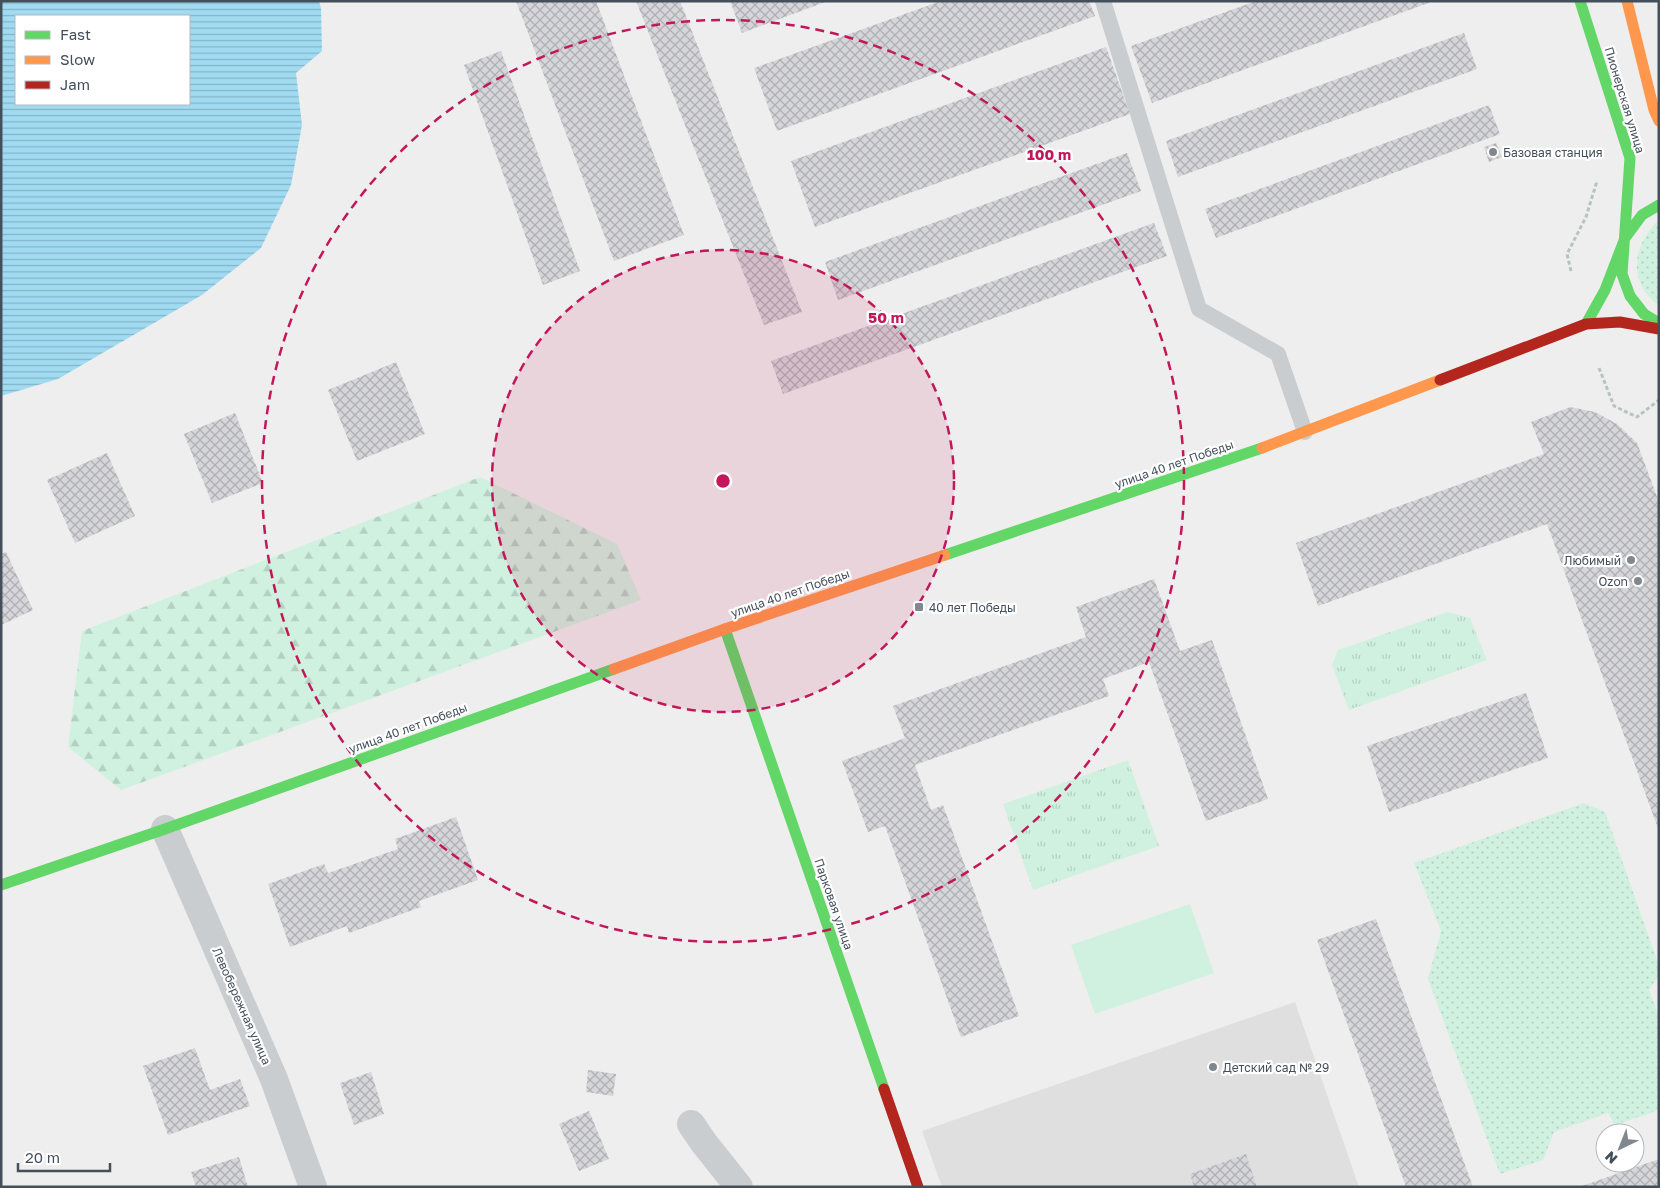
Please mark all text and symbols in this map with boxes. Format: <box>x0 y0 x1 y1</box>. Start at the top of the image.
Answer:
legend <box>15 15 190 105</box>
text: Fast <box>60 25 91 43</box>
street label: Пионерская улица <box>1602 45 1648 155</box>
text: Slow <box>60 50 95 68</box>
text: Jam <box>60 75 90 93</box>
text: 100 m <box>1027 145 1071 163</box>
place label: Базовая станция <box>1503 145 1603 160</box>
marker: Базовая станция <box>1487 146 1499 158</box>
text: 50 m <box>868 308 904 326</box>
street label: улица 40 лет Победы <box>1113 437 1235 491</box>
centre of rings <box>714 472 732 490</box>
place label: Любимый <box>1564 553 1621 568</box>
marker: Любимый <box>1625 554 1637 566</box>
street label: улица 40 лет Победы <box>729 566 851 620</box>
place label: Ozon <box>1599 574 1628 589</box>
marker: Ozon <box>1632 575 1644 587</box>
place label: 40 лет Победы <box>929 600 1016 615</box>
marker: 40 лет Победы <box>913 601 925 613</box>
street label: улица 40 лет Победы <box>347 700 469 756</box>
street label: Парковая улица <box>811 856 857 952</box>
street label: Левобережная улица <box>209 945 275 1067</box>
place label: Детский сад № 29 <box>1223 1060 1329 1075</box>
marker: Детский сад № 29 <box>1207 1061 1219 1073</box>
north arrow <box>1595 1123 1645 1173</box>
scale bar <box>18 1140 110 1172</box>
text: 20 m <box>25 1148 60 1166</box>
text: N <box>1601 1148 1620 1168</box>

